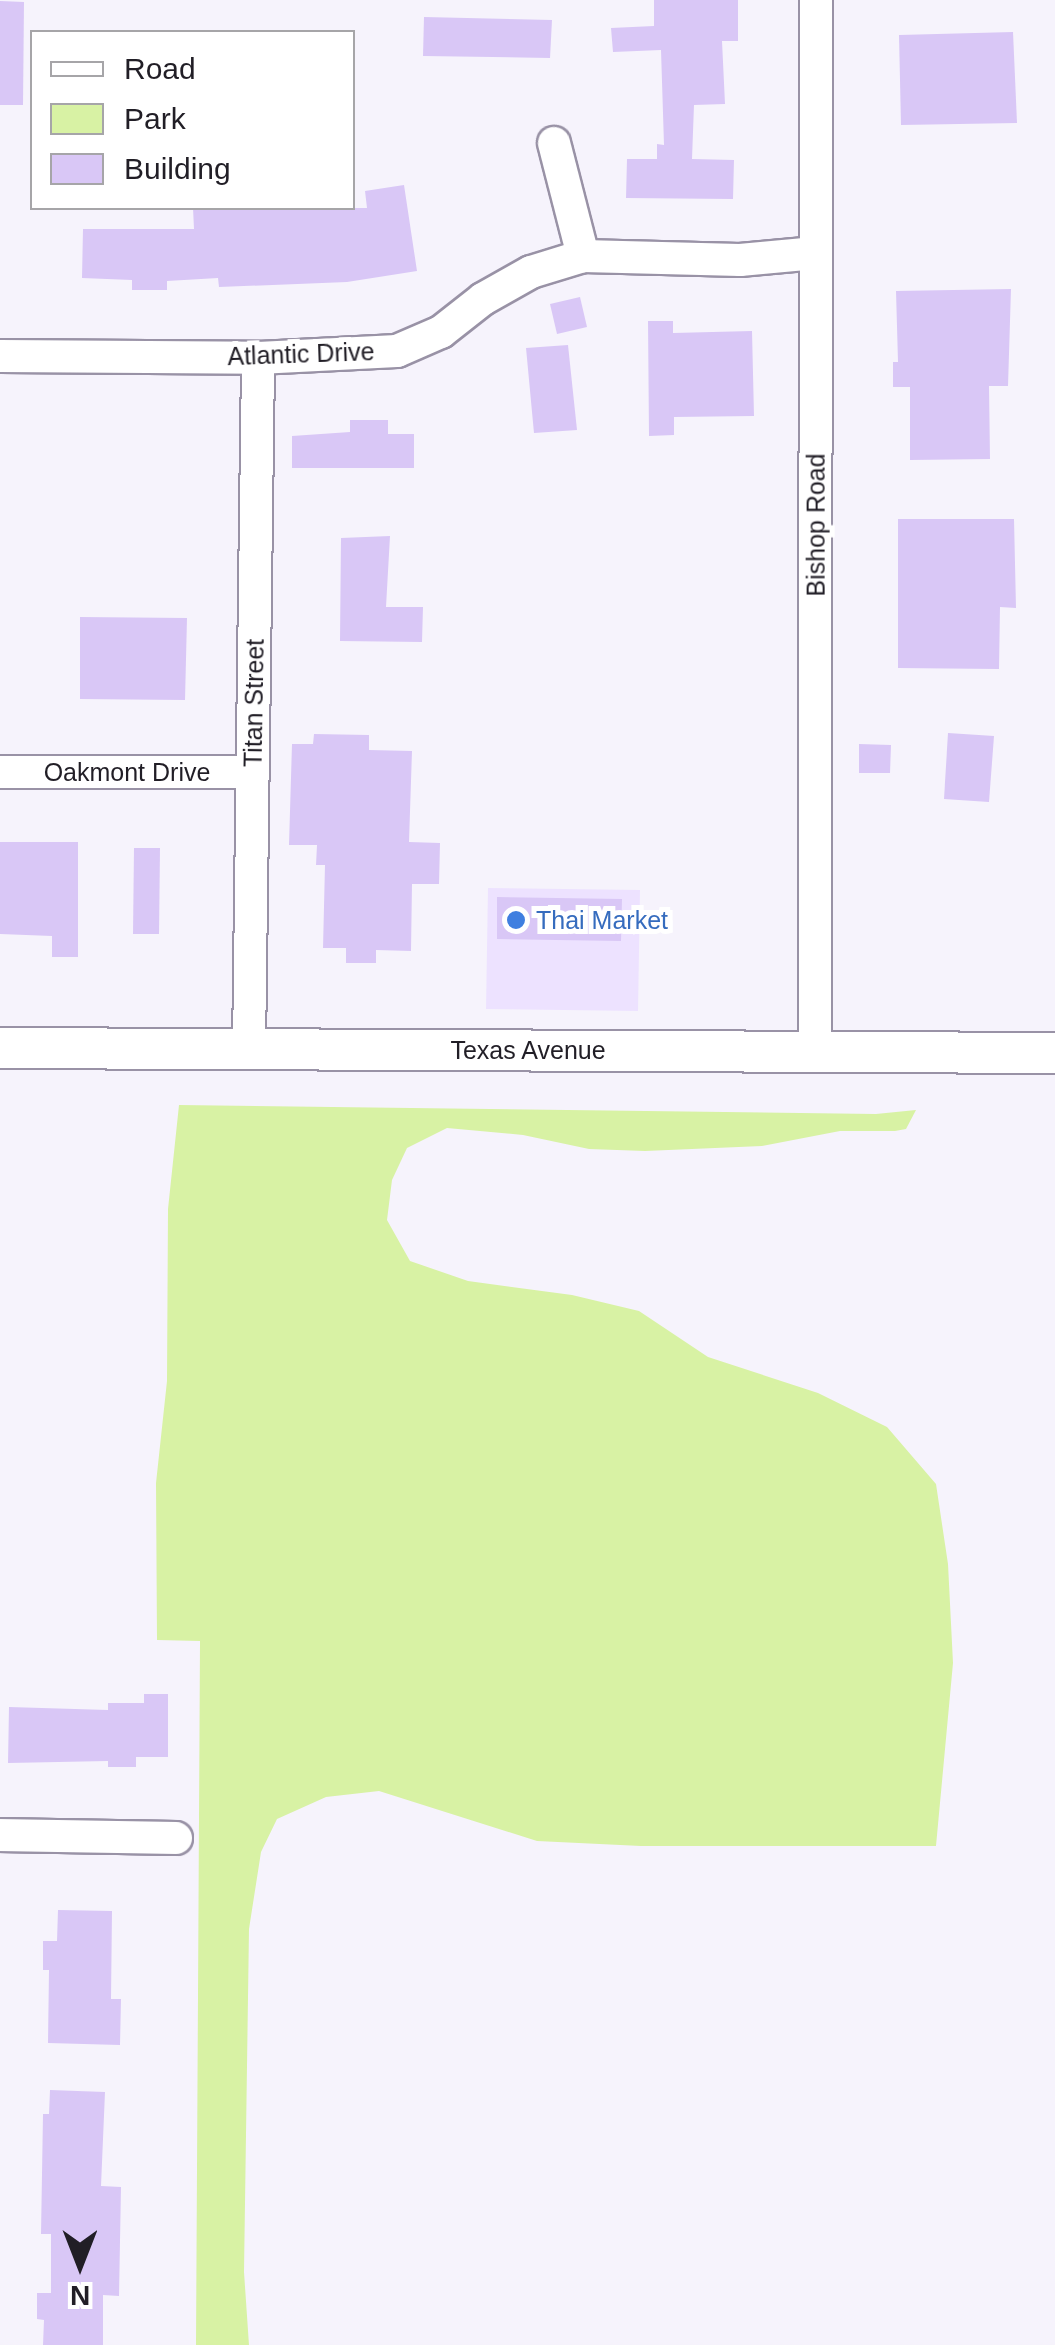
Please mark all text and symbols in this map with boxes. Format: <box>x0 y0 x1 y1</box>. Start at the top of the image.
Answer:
legend <box>30 30 355 210</box>
text: Road <box>124 52 196 85</box>
text: Park <box>124 102 186 135</box>
text: Building <box>124 152 231 185</box>
street label: Atlantic Drive <box>227 336 375 372</box>
street label: Bishop Road <box>801 453 831 597</box>
street label: Titan Street <box>238 639 270 767</box>
street label: Oakmont Drive <box>44 757 210 787</box>
place label: Thai Market <box>536 905 668 935</box>
marker: Thai Market <box>505 909 527 931</box>
street label: Texas Avenue <box>450 1035 606 1065</box>
north arrow <box>30 2215 130 2315</box>
text: N <box>70 2280 90 2311</box>

